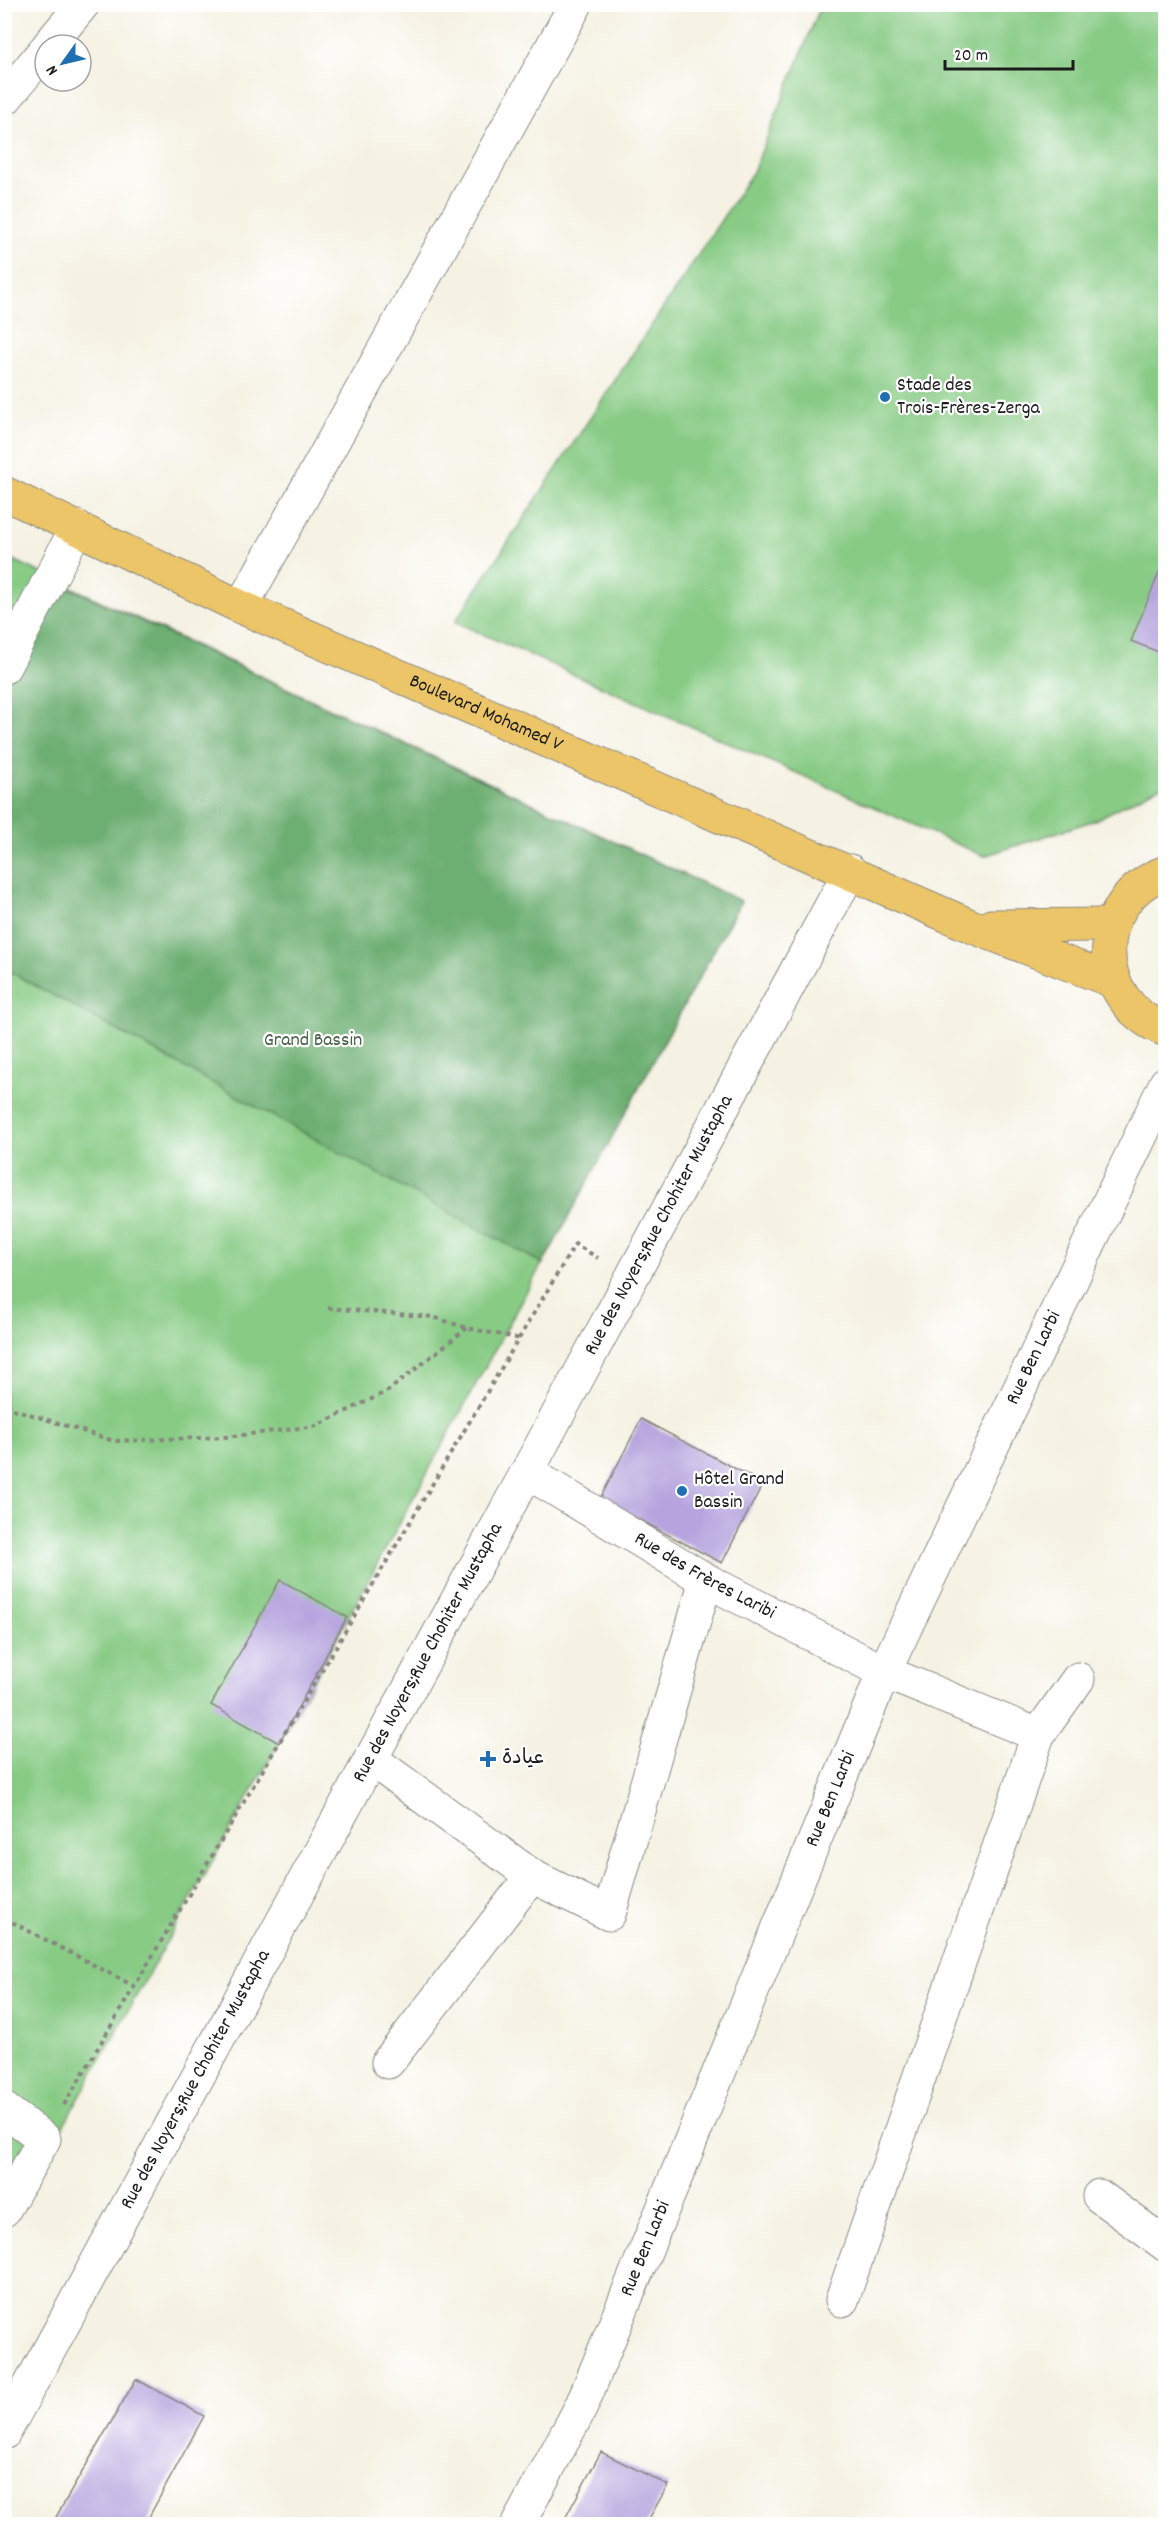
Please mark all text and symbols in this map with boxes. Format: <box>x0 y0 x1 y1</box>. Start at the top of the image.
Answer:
north arrow <box>33 33 93 93</box>
scale bar <box>945 33 1072 71</box>
text: 20 m <box>954 44 988 69</box>
text: N <box>41 60 64 80</box>
place label: Stade des Trois-Frères-Zerga <box>897 372 1040 423</box>
marker: Stade des Trois-Frères-Zerga <box>878 390 892 404</box>
street label: Boulevard Mohamed V <box>404 668 567 760</box>
park label: Grand Bassin <box>264 1027 362 1055</box>
street label: Rue des Noyers;Rue Chohiter Mustapha <box>578 1090 741 1361</box>
street label: Rue Ben Larbi <box>1000 1306 1069 1410</box>
place label: Hôtel Grand Bassin <box>694 1466 784 1517</box>
marker: Hôtel Grand Bassin <box>675 1484 689 1498</box>
street label: Rue des Noyers;Rue Chohiter Mustapha <box>346 1518 511 1788</box>
street label: Rue des Frères Laribi <box>628 1526 780 1628</box>
place label: عيادة <box>502 1745 544 1773</box>
street label: Rue Ben Larbi <box>799 1747 864 1852</box>
marker: عيادة <box>479 1750 497 1768</box>
street label: Rue des Noyers;Rue Chohiter Mustapha <box>114 1944 279 2215</box>
street label: Rue Ben Larbi <box>614 2196 679 2301</box>

